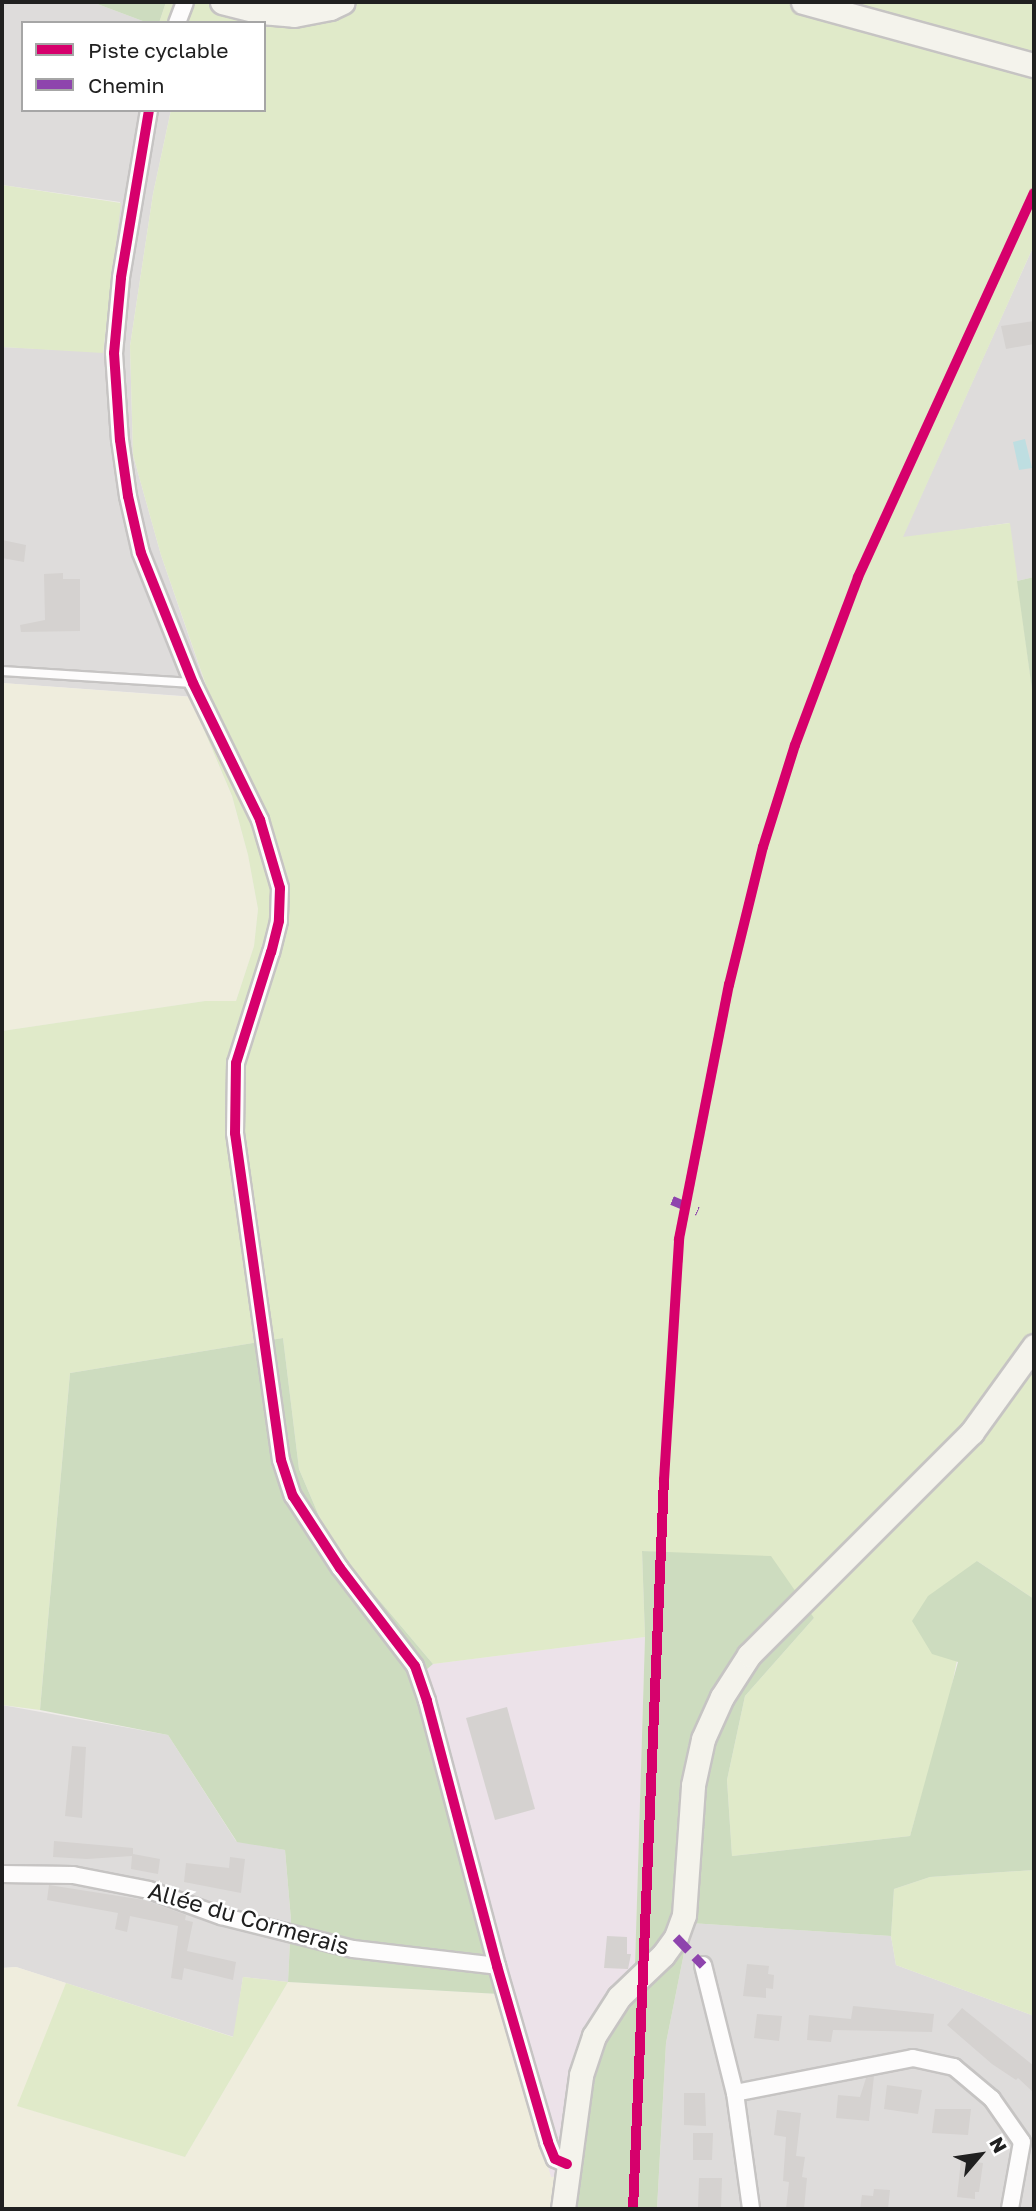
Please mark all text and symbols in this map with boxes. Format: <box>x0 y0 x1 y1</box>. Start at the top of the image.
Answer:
legend <box>21 21 266 112</box>
text: Piste cyclable <box>88 37 228 63</box>
text: Chemin <box>88 72 165 98</box>
street label: Allée du Cormerais <box>145 1876 353 1960</box>
north arrow <box>945 2120 1015 2190</box>
text: N <box>985 2133 1012 2156</box>

